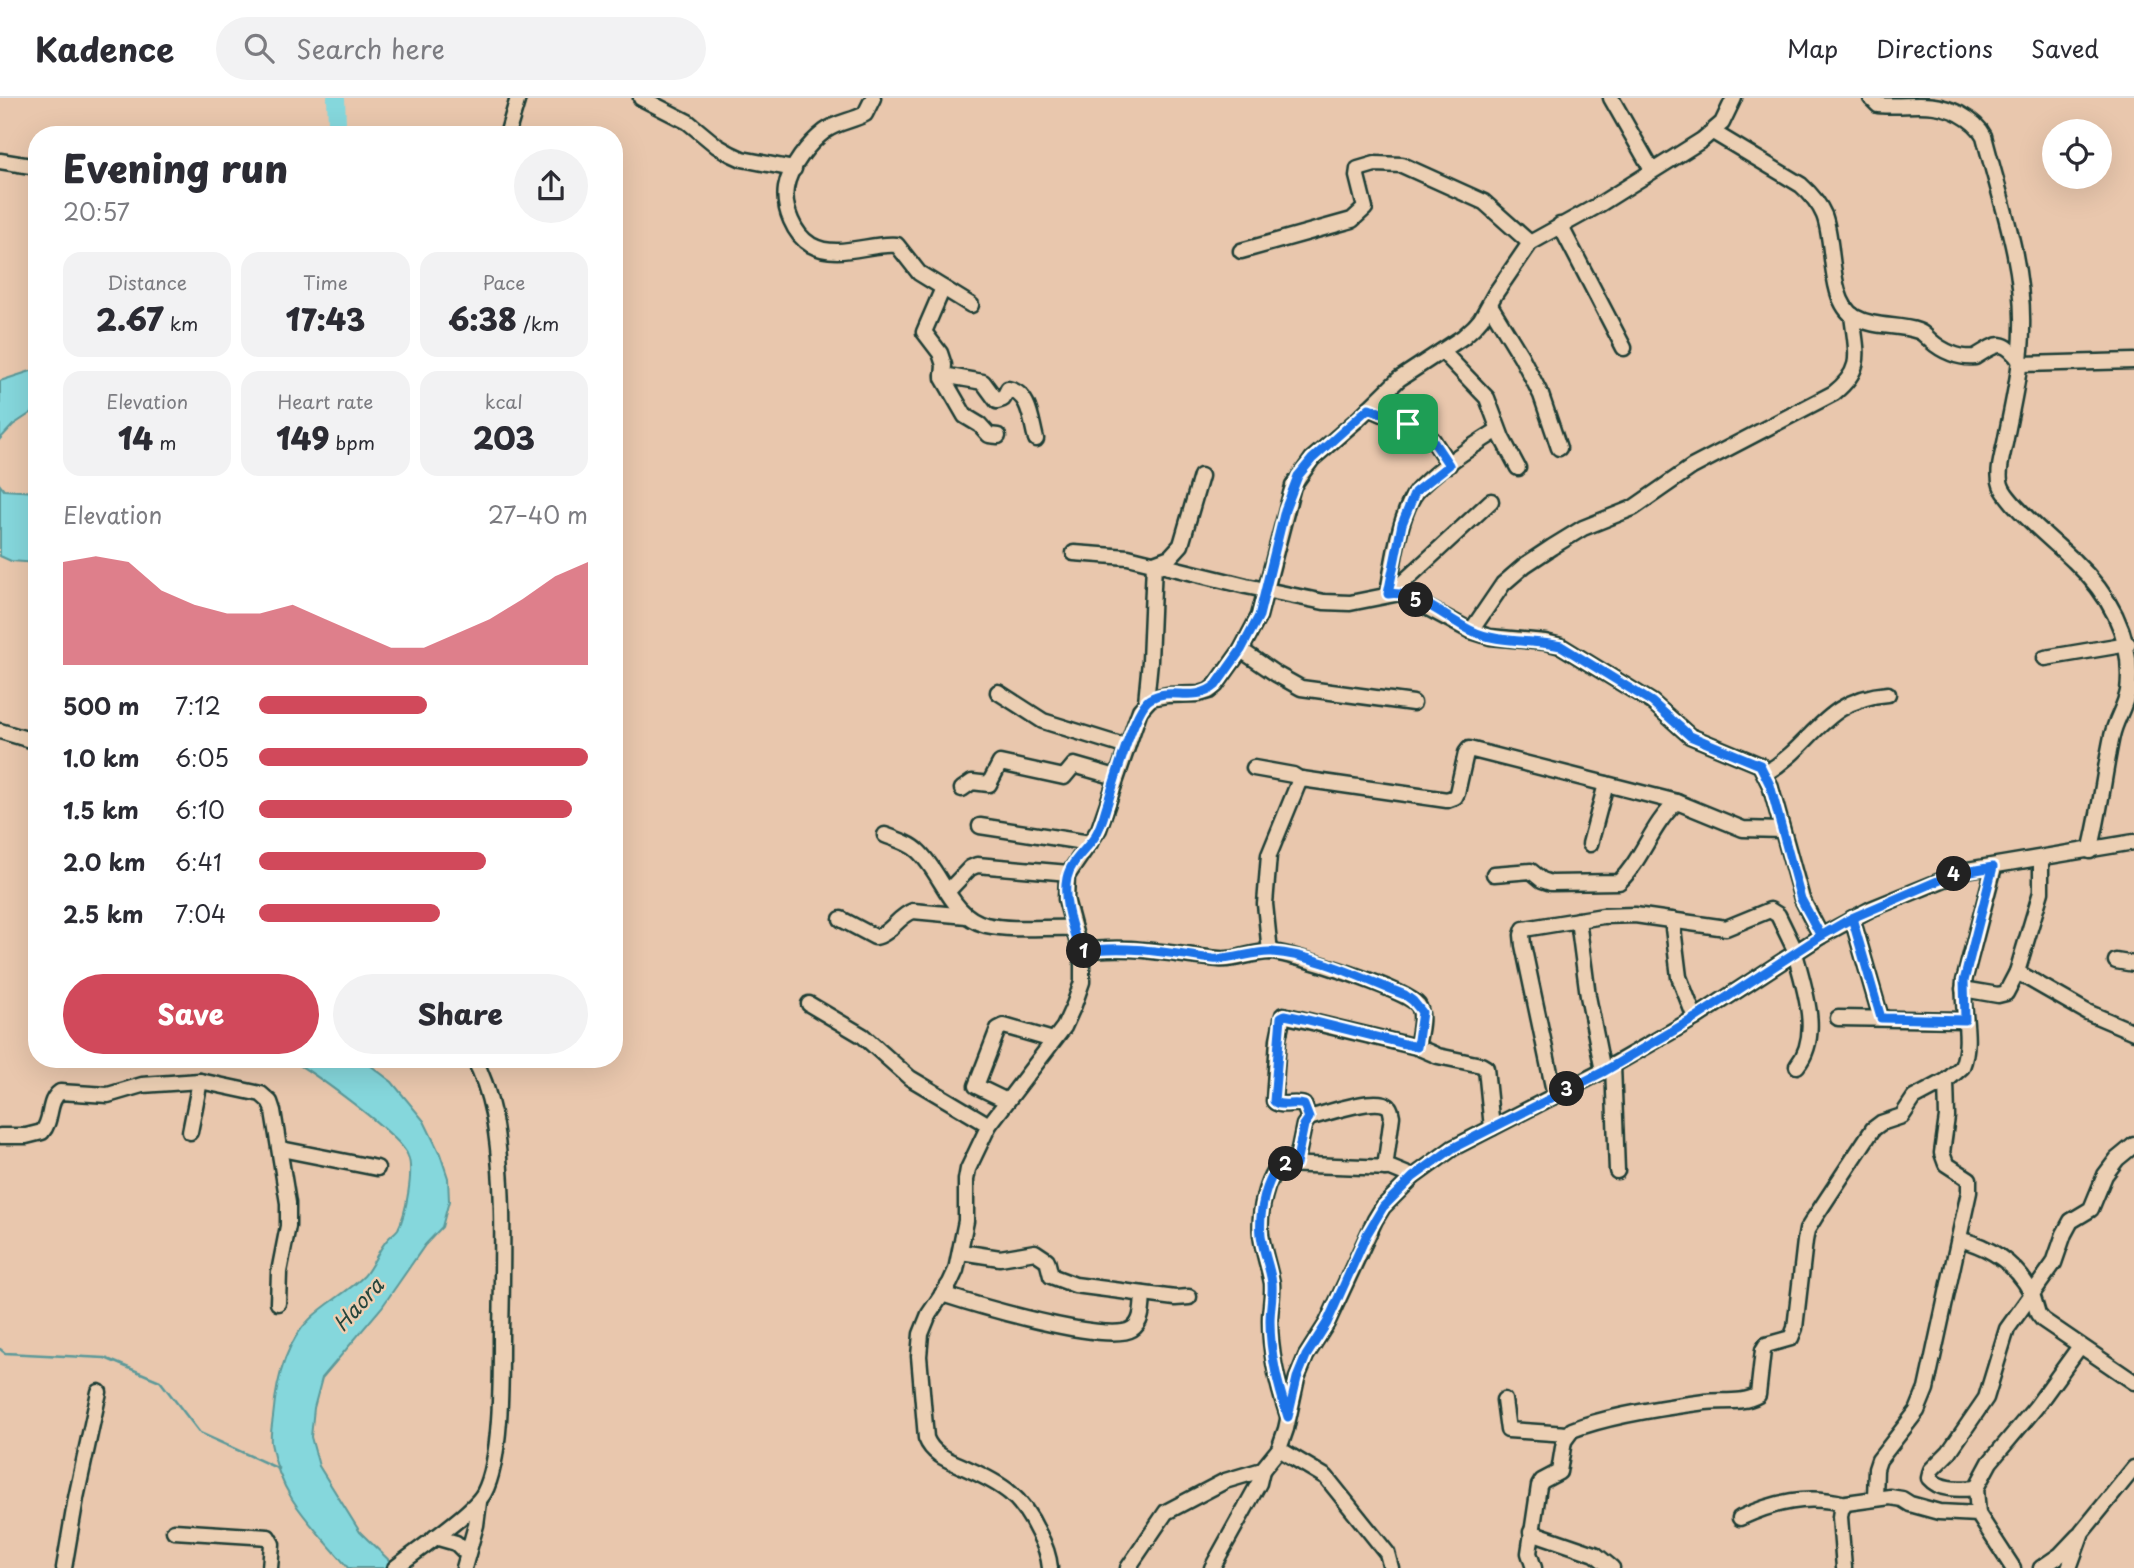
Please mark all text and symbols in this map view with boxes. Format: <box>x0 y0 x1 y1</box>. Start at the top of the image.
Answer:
search box <box>216 17 706 80</box>
text: Kadence <box>35 23 174 73</box>
icon: search <box>240 29 278 67</box>
text: Search here <box>296 29 445 68</box>
text: Map <box>1787 30 1838 66</box>
text: Directions <box>1876 30 1993 66</box>
text: Saved <box>2031 30 2099 66</box>
map controls <box>2042 119 2112 189</box>
button: locate <box>2042 119 2112 189</box>
text: Evening run <box>63 139 288 196</box>
button: share <box>514 149 588 223</box>
text: 20:57 <box>63 194 130 229</box>
text: Distance <box>107 268 187 296</box>
text: Time <box>303 268 348 296</box>
text: Pace <box>482 268 525 296</box>
text: 2.67 <box>96 296 163 341</box>
text: 17:43 <box>286 296 365 341</box>
text: 6:38 <box>448 296 517 341</box>
text: km <box>163 309 198 337</box>
text: /km <box>517 309 559 337</box>
text: Elevation <box>106 387 188 415</box>
text: Heart rate <box>278 387 373 415</box>
text: kcal <box>485 387 523 415</box>
pin <box>1378 394 1438 454</box>
icon: arrive <box>1389 405 1427 443</box>
text: 14 <box>118 415 153 460</box>
text: 149 <box>276 415 329 460</box>
text: 203 <box>473 415 535 460</box>
text: m <box>153 428 177 456</box>
text: bpm <box>329 428 375 456</box>
text: Elevation <box>63 497 162 532</box>
text: 27–40 m <box>488 497 588 532</box>
pin: 5 <box>1398 582 1434 618</box>
text: 5 <box>1409 585 1422 613</box>
text: 500 m <box>63 688 140 723</box>
text: 7:12 <box>175 688 221 723</box>
text: 1.0 km <box>63 740 140 775</box>
text: 6:05 <box>175 740 229 775</box>
text: 1.5 km <box>63 792 139 827</box>
text: 6:10 <box>175 792 225 827</box>
text: 2.0 km <box>63 844 145 879</box>
text: 6:41 <box>175 844 222 879</box>
pin: 4 <box>1937 856 1972 892</box>
text: 4 <box>1947 859 1960 887</box>
text: 2.5 km <box>63 896 143 931</box>
text: 7:04 <box>175 896 226 931</box>
pin: 1 <box>1066 934 1102 968</box>
text: 1 <box>1079 936 1088 964</box>
button: Save <box>63 974 319 1054</box>
button: Share <box>333 974 588 1054</box>
pin: 3 <box>1550 1072 1584 1107</box>
text: 3 <box>1560 1074 1573 1102</box>
pin: 2 <box>1268 1146 1304 1182</box>
text: 2 <box>1279 1149 1292 1177</box>
water label: Haora <box>325 1269 391 1338</box>

